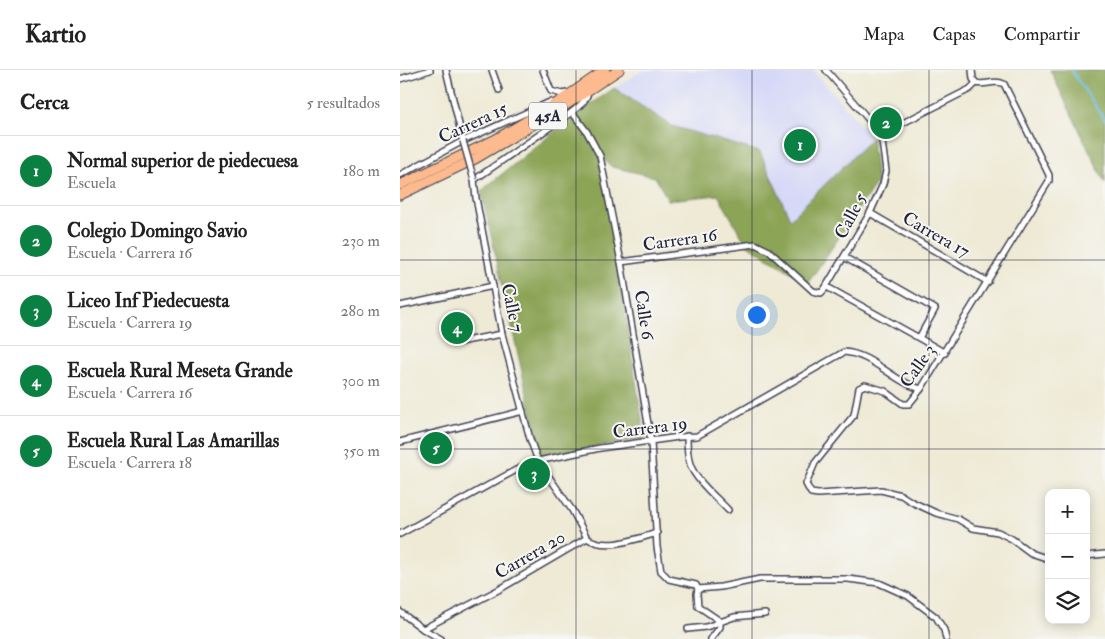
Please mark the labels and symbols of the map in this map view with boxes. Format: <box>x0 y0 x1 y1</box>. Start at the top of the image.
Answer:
street label: Carrera 15 <box>435 97 511 149</box>
road number: 45A <box>529 102 567 129</box>
pin: 2 <box>870 104 902 142</box>
pin: 1 <box>784 126 816 164</box>
street label: Calle 5 <box>829 189 873 243</box>
street label: Carrera 17 <box>898 207 974 263</box>
street label: Carrera 16 <box>641 223 720 257</box>
street label: Calle 7 <box>496 282 528 334</box>
street label: Calle 6 <box>629 288 659 342</box>
your location <box>744 302 770 328</box>
pin: 4 <box>441 309 473 347</box>
street label: Calle 3 <box>895 340 941 392</box>
street label: Carrera 19 <box>611 412 689 444</box>
pin: 5 <box>420 429 452 467</box>
pin: 3 <box>518 455 550 493</box>
street label: Carrera 20 <box>491 526 569 584</box>

